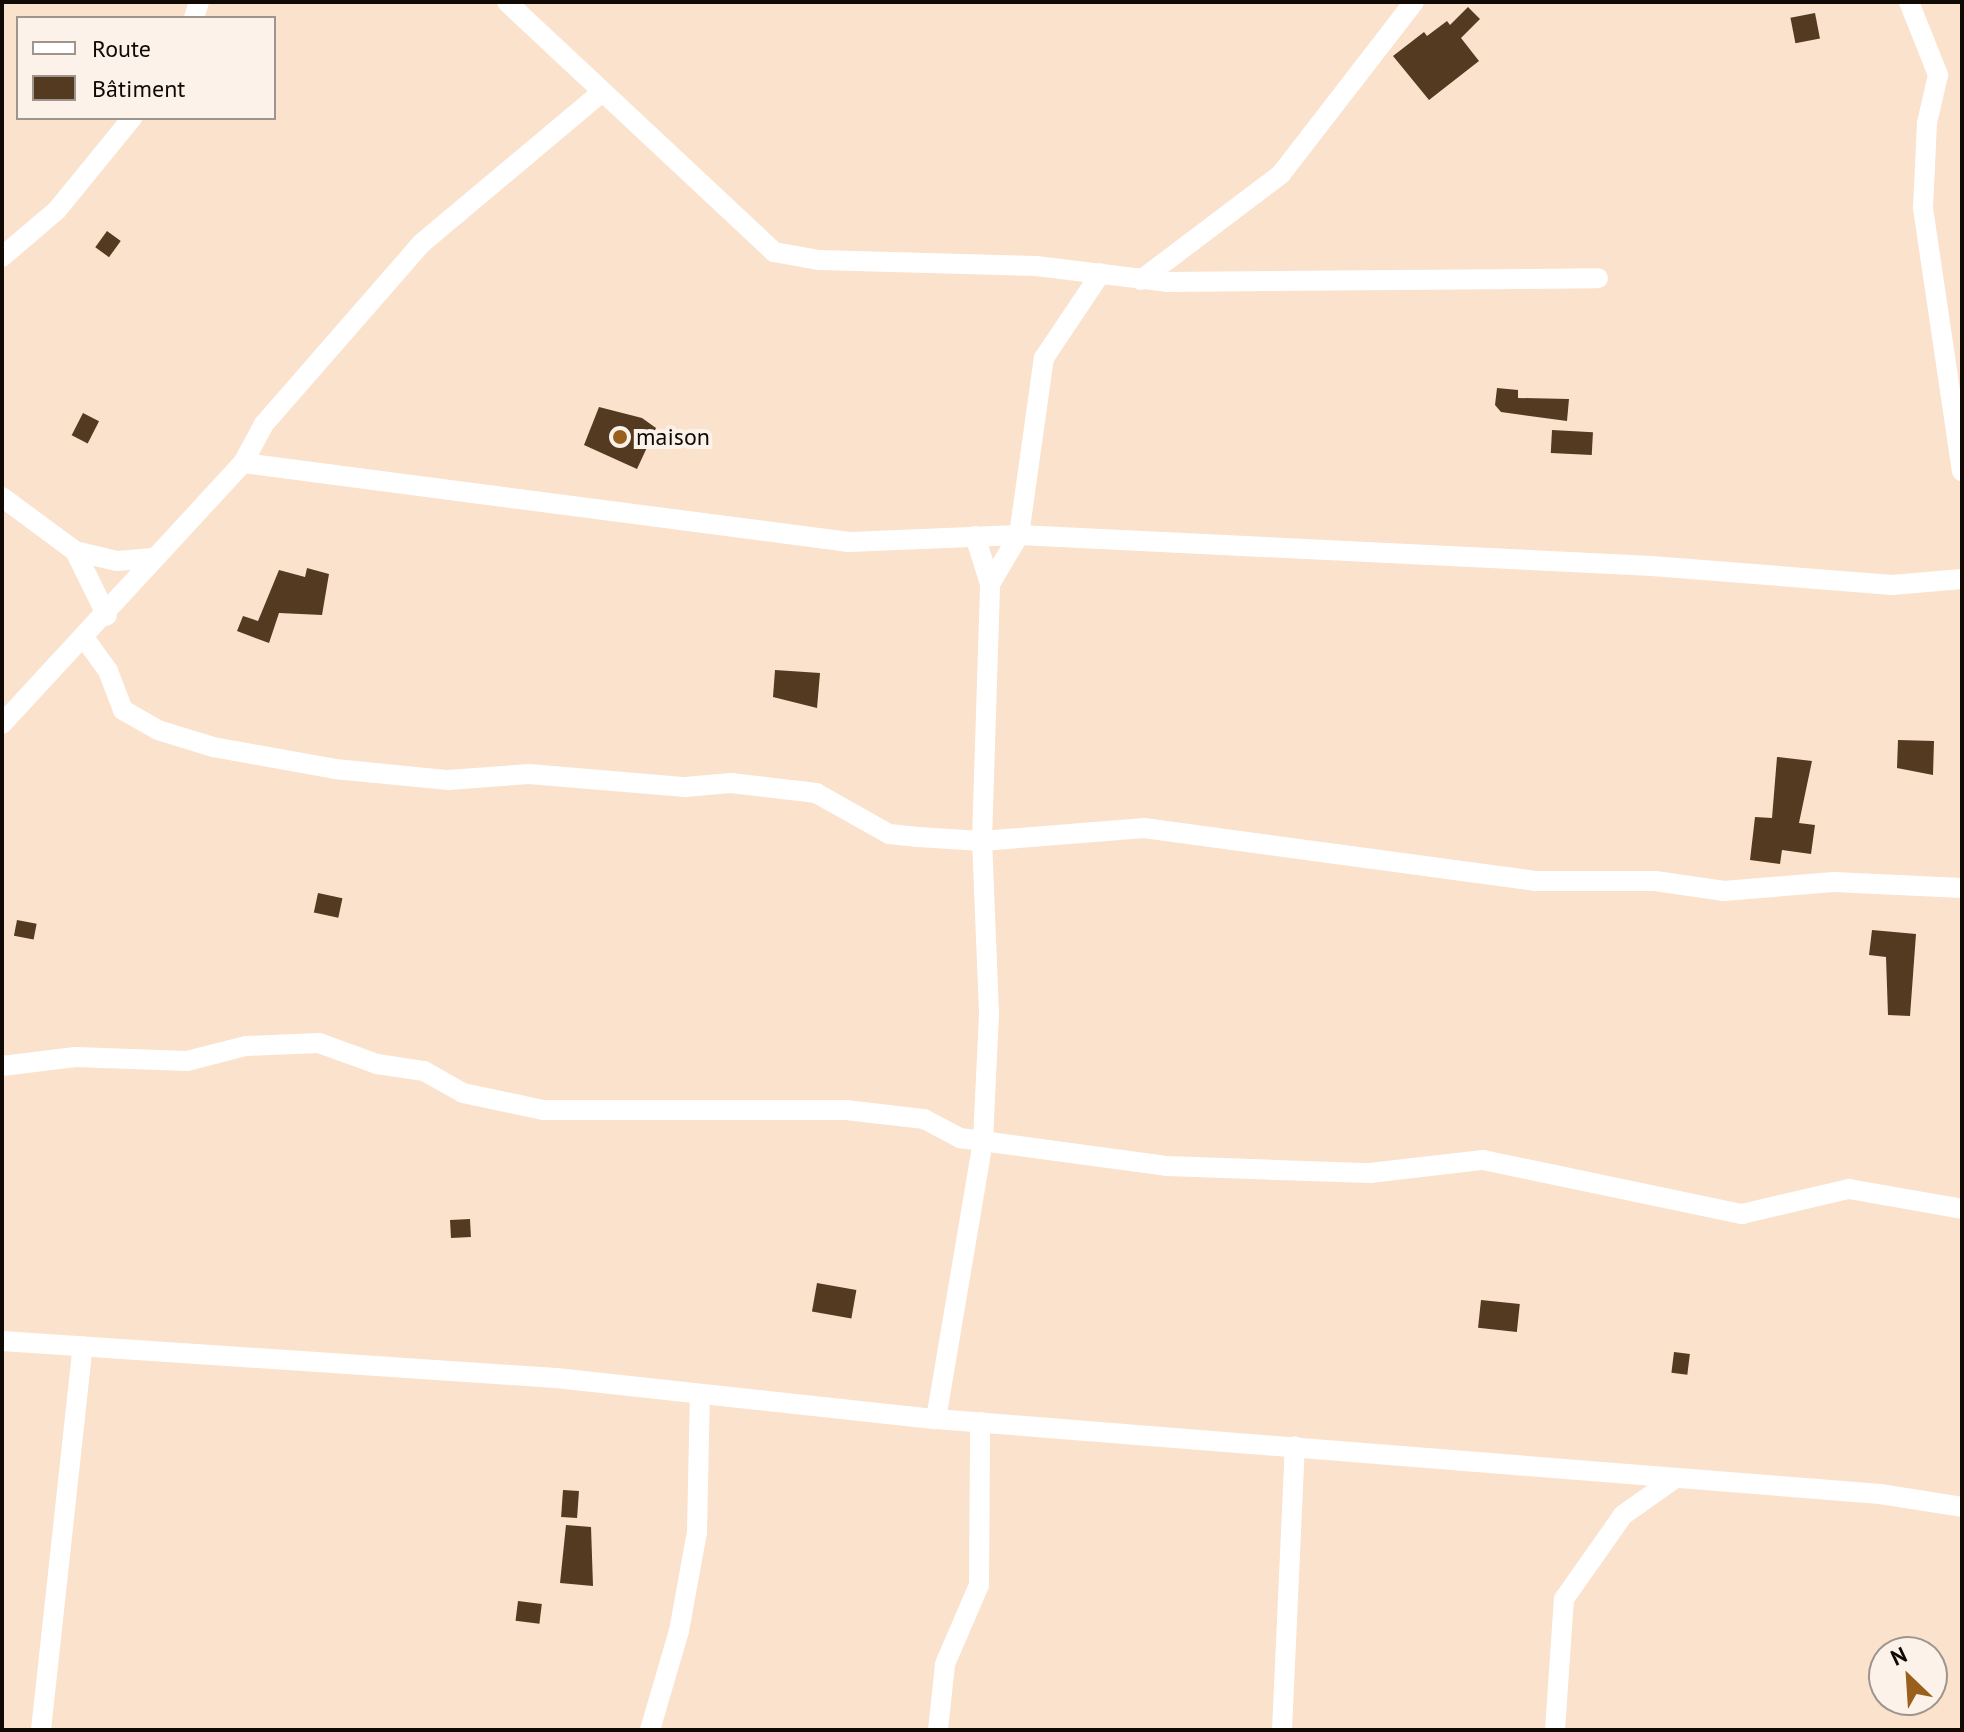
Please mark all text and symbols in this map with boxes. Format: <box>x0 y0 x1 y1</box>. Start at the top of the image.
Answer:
legend <box>16 16 276 120</box>
text: Route <box>92 33 151 64</box>
text: Bâtiment <box>92 73 185 104</box>
place label: maison <box>636 423 710 451</box>
marker: maison <box>611 428 629 446</box>
north arrow <box>1868 1636 1948 1716</box>
text: N <box>1886 1640 1911 1672</box>

